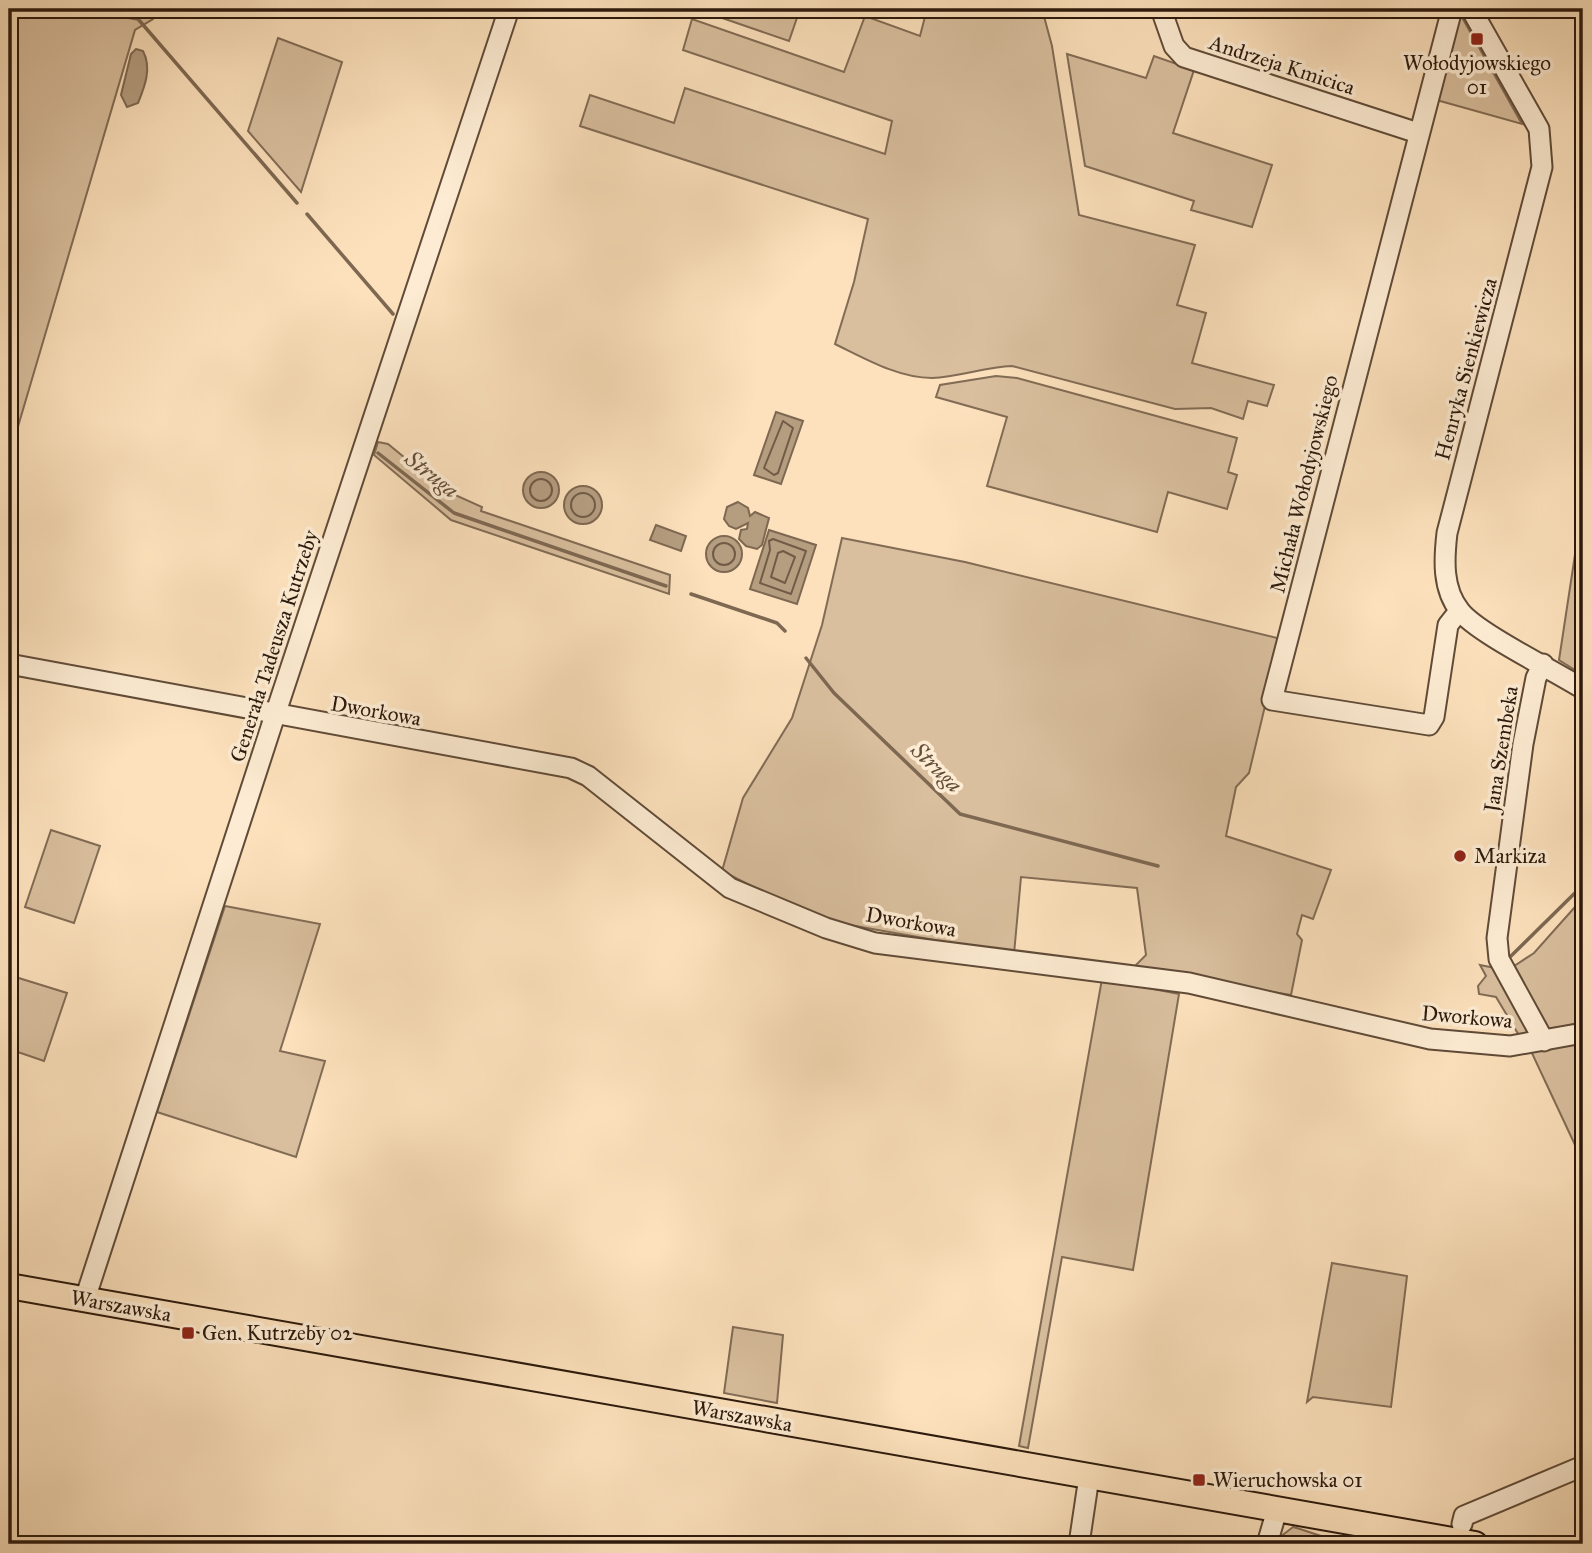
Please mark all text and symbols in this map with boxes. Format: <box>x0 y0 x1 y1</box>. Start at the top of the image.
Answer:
street label: Andrzeja Kmicica <box>1205 29 1358 101</box>
marker: Wołodyjowskiego 01 <box>1469 31 1485 47</box>
place label: Wołodyjowskiego 01 <box>1403 50 1551 100</box>
street label: Henryka Sienkiewicza <box>1429 275 1503 463</box>
street label: Michała Wołodyjowskiego <box>1264 372 1344 596</box>
water label: Struga <box>399 444 465 504</box>
street label: Generała Tadeusza Kutrzeby <box>224 526 324 765</box>
street label: Jana Szembeka <box>1478 684 1524 816</box>
street label: Dworkowa <box>329 690 423 732</box>
water label: Struga <box>905 735 969 798</box>
place label: Markiza <box>1474 843 1546 869</box>
marker: Markiza <box>1452 848 1468 864</box>
street label: Dworkowa <box>864 901 958 943</box>
street label: Dworkowa <box>1420 1000 1514 1034</box>
street label: Warszawska <box>69 1284 173 1328</box>
place label: Gen. Kutrzeby 02 <box>202 1320 353 1346</box>
marker: Gen. Kutrzeby 02 <box>180 1325 196 1341</box>
street label: Warszawska <box>690 1394 794 1438</box>
place label: Wieruchowska 01 <box>1213 1467 1362 1493</box>
marker: Wieruchowska 01 <box>1191 1472 1207 1488</box>

